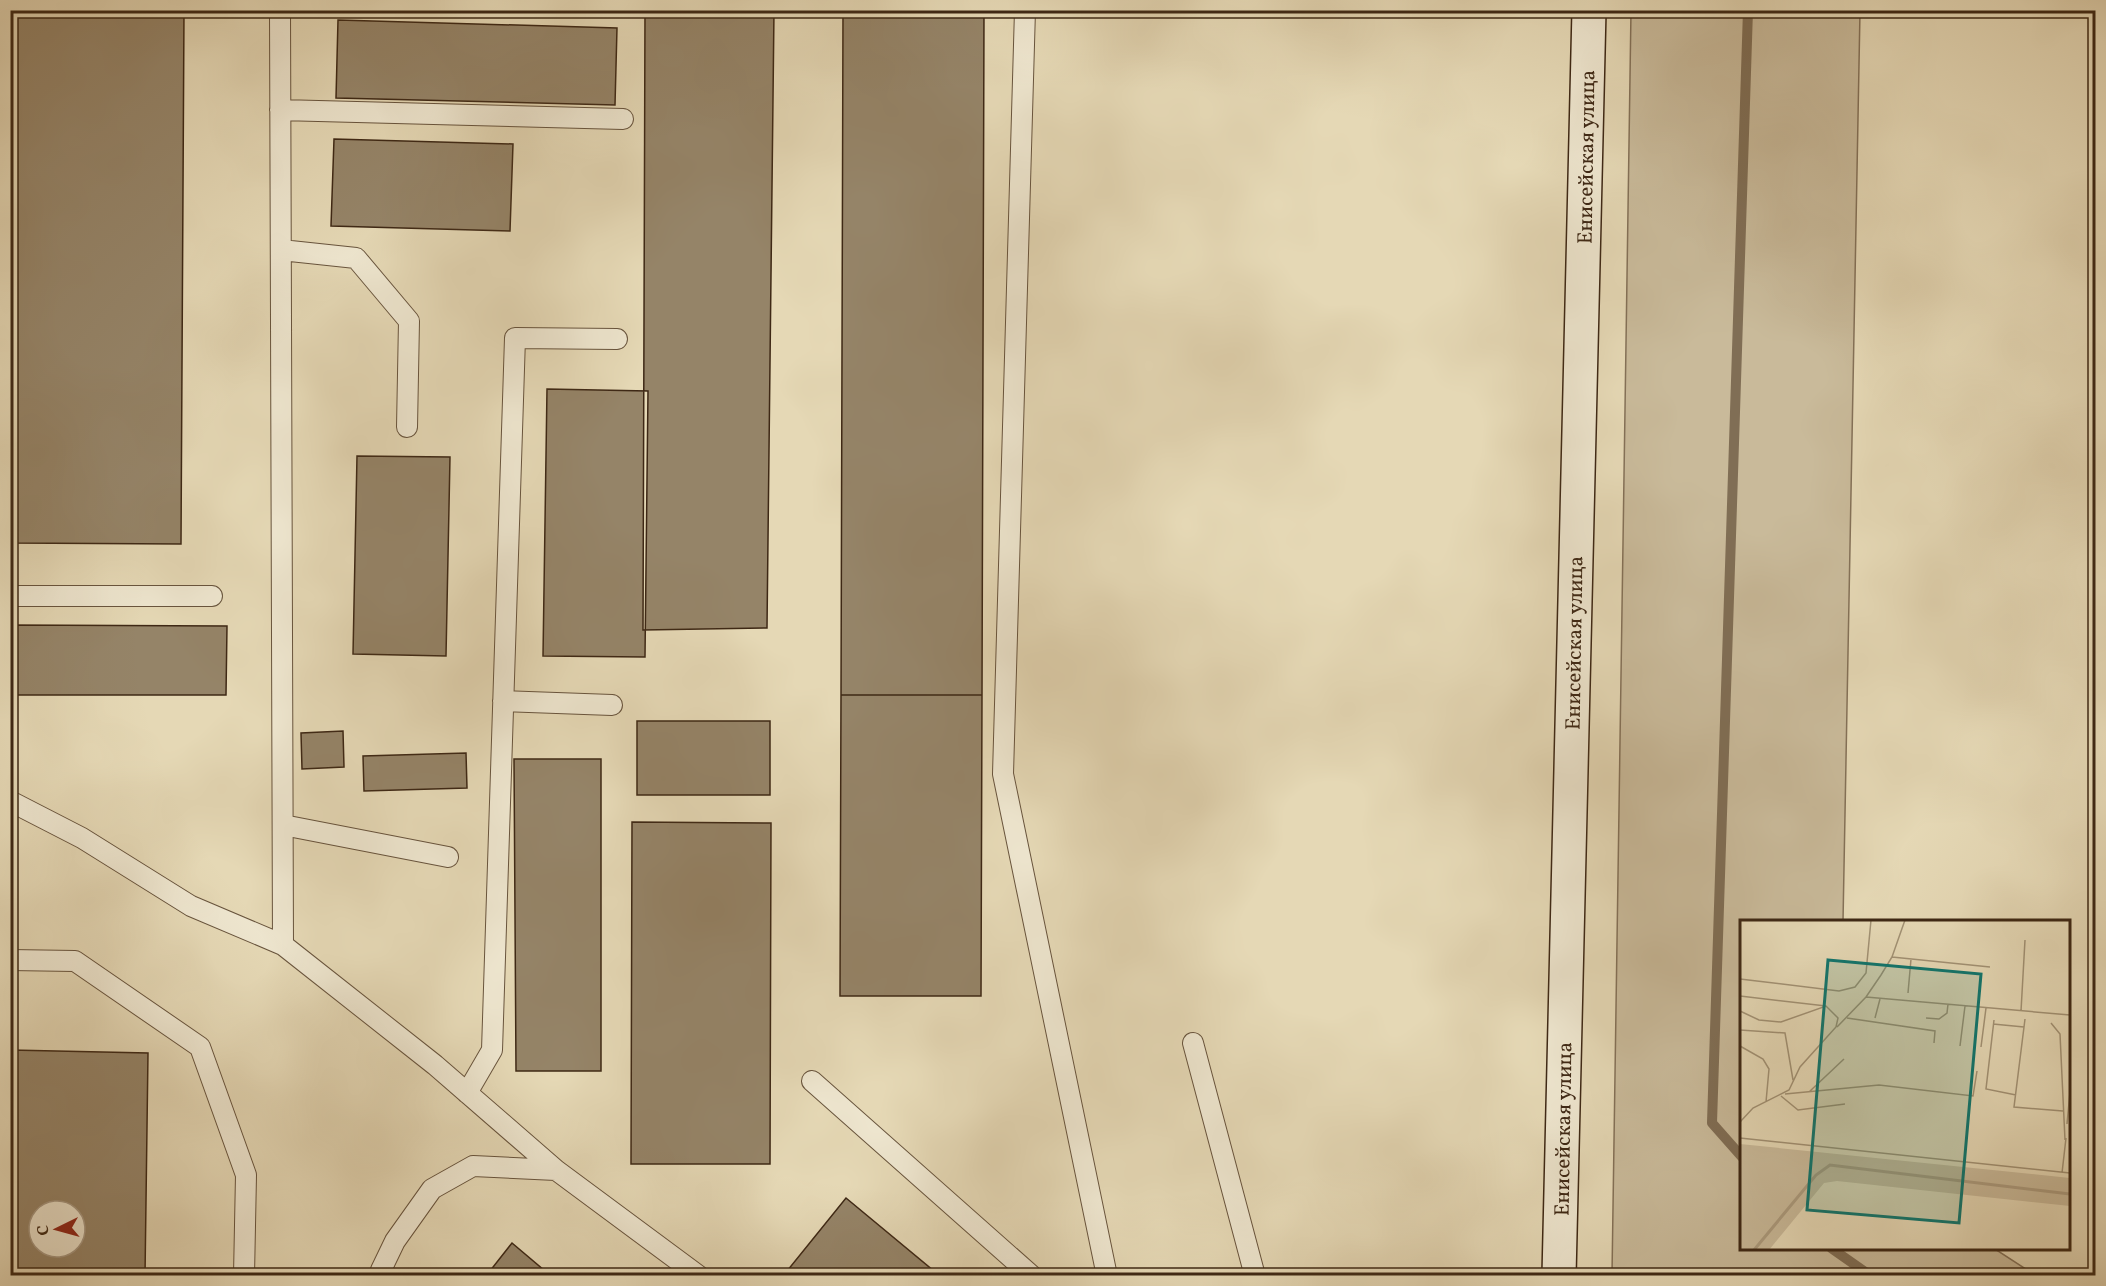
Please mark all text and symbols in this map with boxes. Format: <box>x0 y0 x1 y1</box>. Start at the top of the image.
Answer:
street label: Енисейская улица <box>1571 70 1604 244</box>
street label: Енисейская улица <box>1559 556 1592 730</box>
inset map <box>1740 920 2070 1250</box>
street label: Енисейская улица <box>1548 1042 1581 1216</box>
north arrow <box>27 1199 87 1259</box>
text: С <box>33 1224 55 1236</box>

